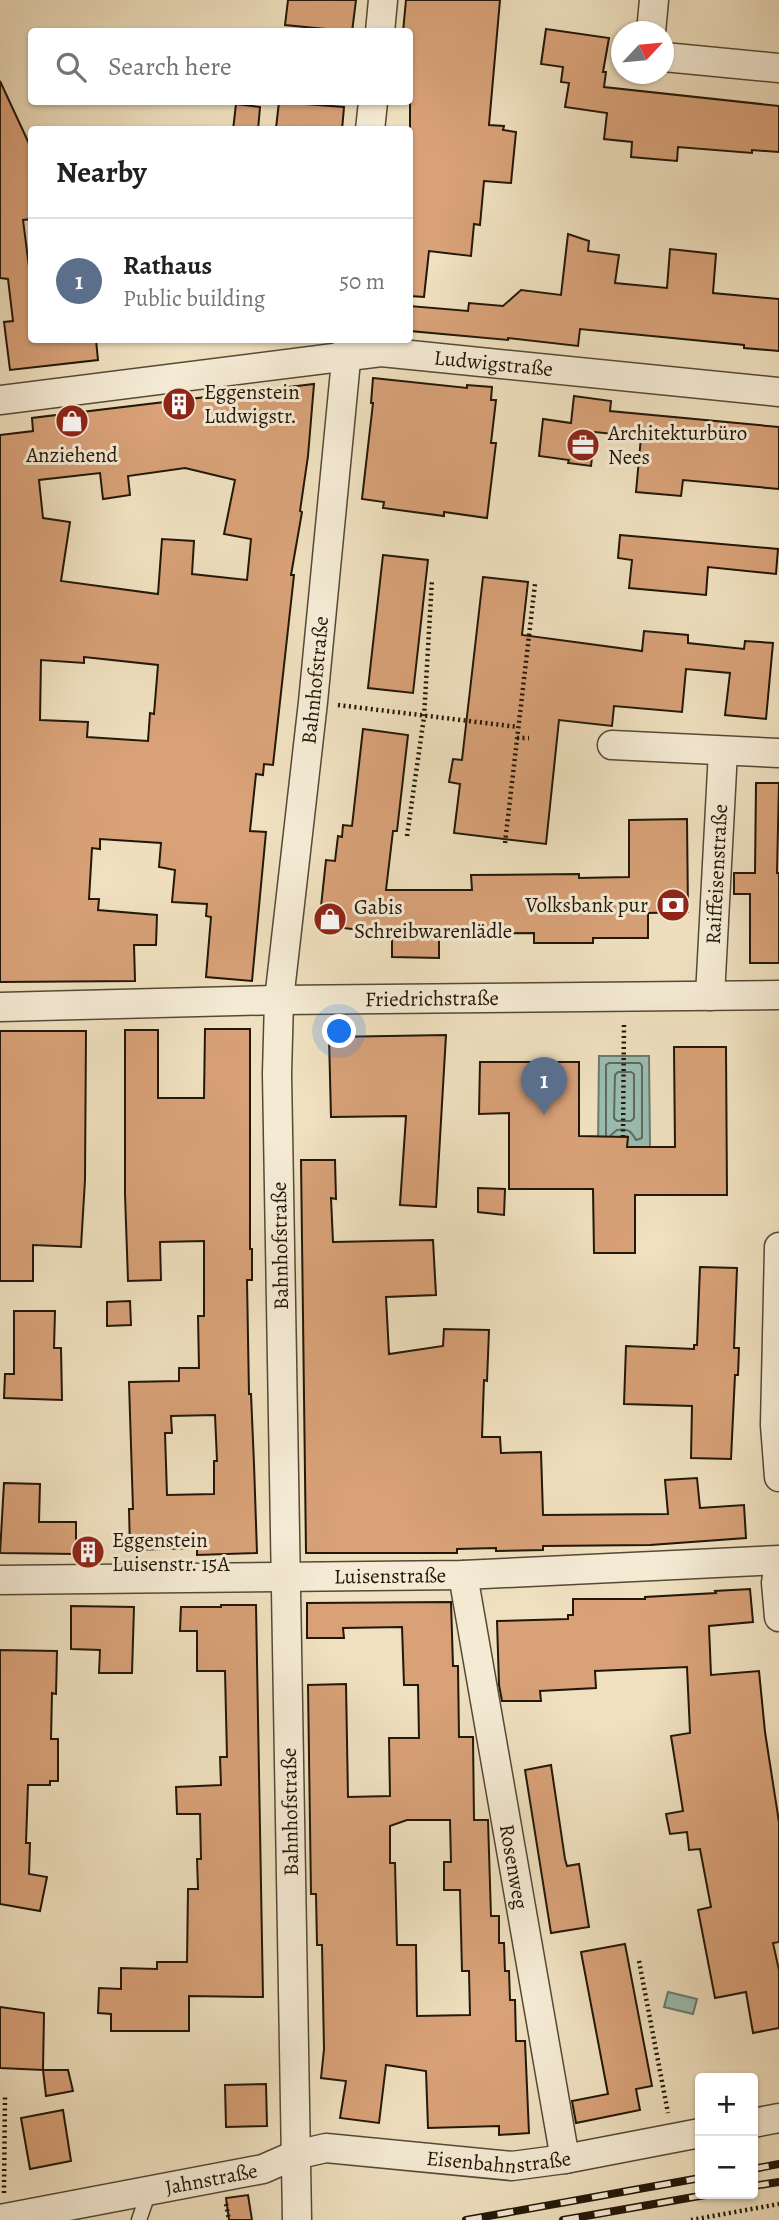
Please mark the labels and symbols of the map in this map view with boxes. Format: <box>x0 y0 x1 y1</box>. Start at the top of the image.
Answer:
north arrow <box>611 21 674 84</box>
street label: Ludwigstraße <box>433 343 554 383</box>
place label: Eggenstein Ludwigstr. <box>204 378 300 430</box>
building icon: Eggenstein Ludwigstr. <box>160 385 198 423</box>
shop icon: Anziehend <box>53 402 91 440</box>
place label: Architekturbüro Nees <box>607 419 747 471</box>
office icon: Architekturbüro Nees <box>564 426 602 464</box>
place label: Anziehend <box>25 441 119 469</box>
street label: Bahnhofstraße <box>294 615 335 746</box>
street label: Raiffeisenstraße <box>699 803 734 945</box>
bank icon: Volksbank pur <box>654 886 692 924</box>
place label: Volksbank pur <box>524 891 648 919</box>
place label: Gabis Schreibwarenlädle <box>354 893 512 945</box>
shop icon: Gabis Schreibwarenlädle <box>311 900 349 938</box>
street label: Friedrichstraße <box>365 984 499 1013</box>
your location <box>322 1014 356 1048</box>
pin: 1 <box>521 1057 567 1115</box>
street label: Bahnhofstraße <box>265 1182 295 1310</box>
place label: Eggenstein Luisenstr. 15A <box>112 1526 230 1578</box>
building icon: Eggenstein Luisenstr. 15A <box>69 1533 107 1571</box>
street label: Luisenstraße <box>334 1561 446 1590</box>
street label: Bahnhofstraße <box>275 1748 305 1876</box>
street label: Rosenweg <box>493 1822 535 1912</box>
street label: Eisenbahnstraße <box>425 2144 573 2180</box>
street label: Jahnstraße <box>163 2156 260 2201</box>

